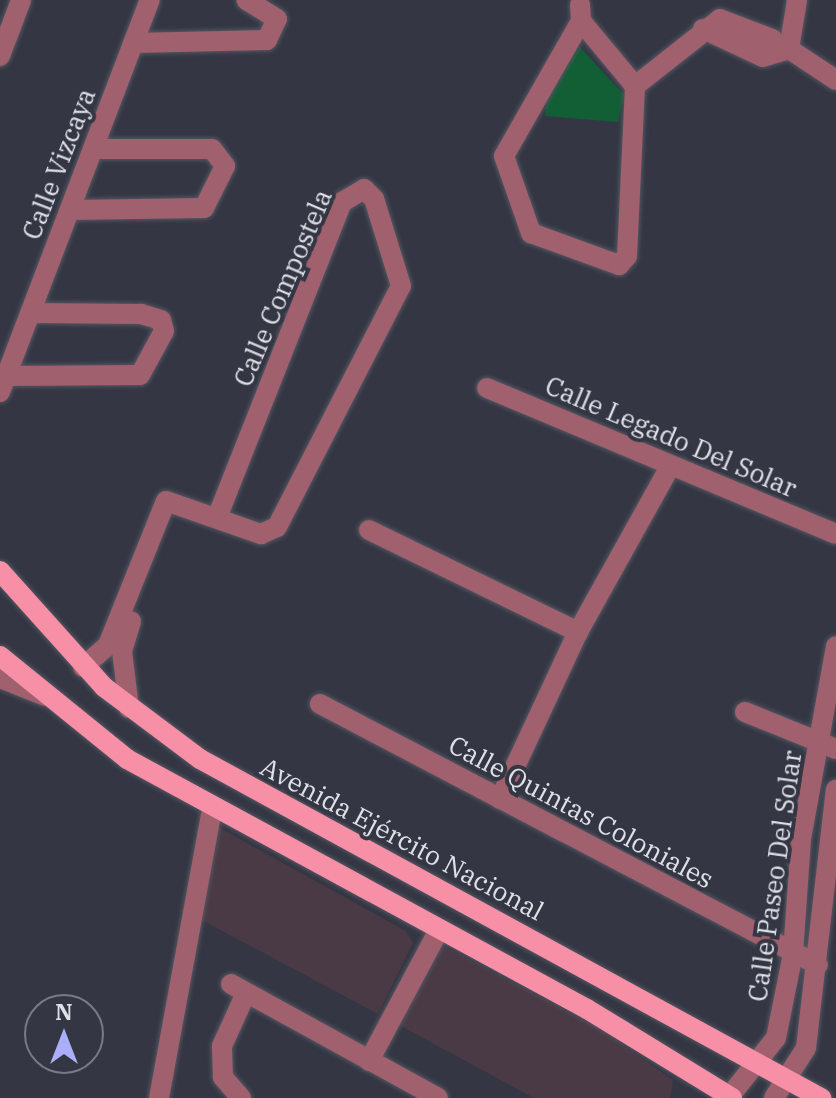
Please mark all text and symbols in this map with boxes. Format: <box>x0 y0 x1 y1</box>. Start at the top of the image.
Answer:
street label: Calle Vizcaya <box>16 84 102 244</box>
street label: Calle Compostela <box>227 185 339 391</box>
street label: Calle Legado Del Solar <box>541 370 801 504</box>
street label: Calle Quintas Coloniales <box>443 729 719 895</box>
street label: Calle Paseo Del Solar <box>742 748 808 1004</box>
street label: Avenida Ejército Nacional <box>255 751 549 927</box>
north arrow <box>24 994 104 1074</box>
text: N <box>55 997 73 1026</box>

